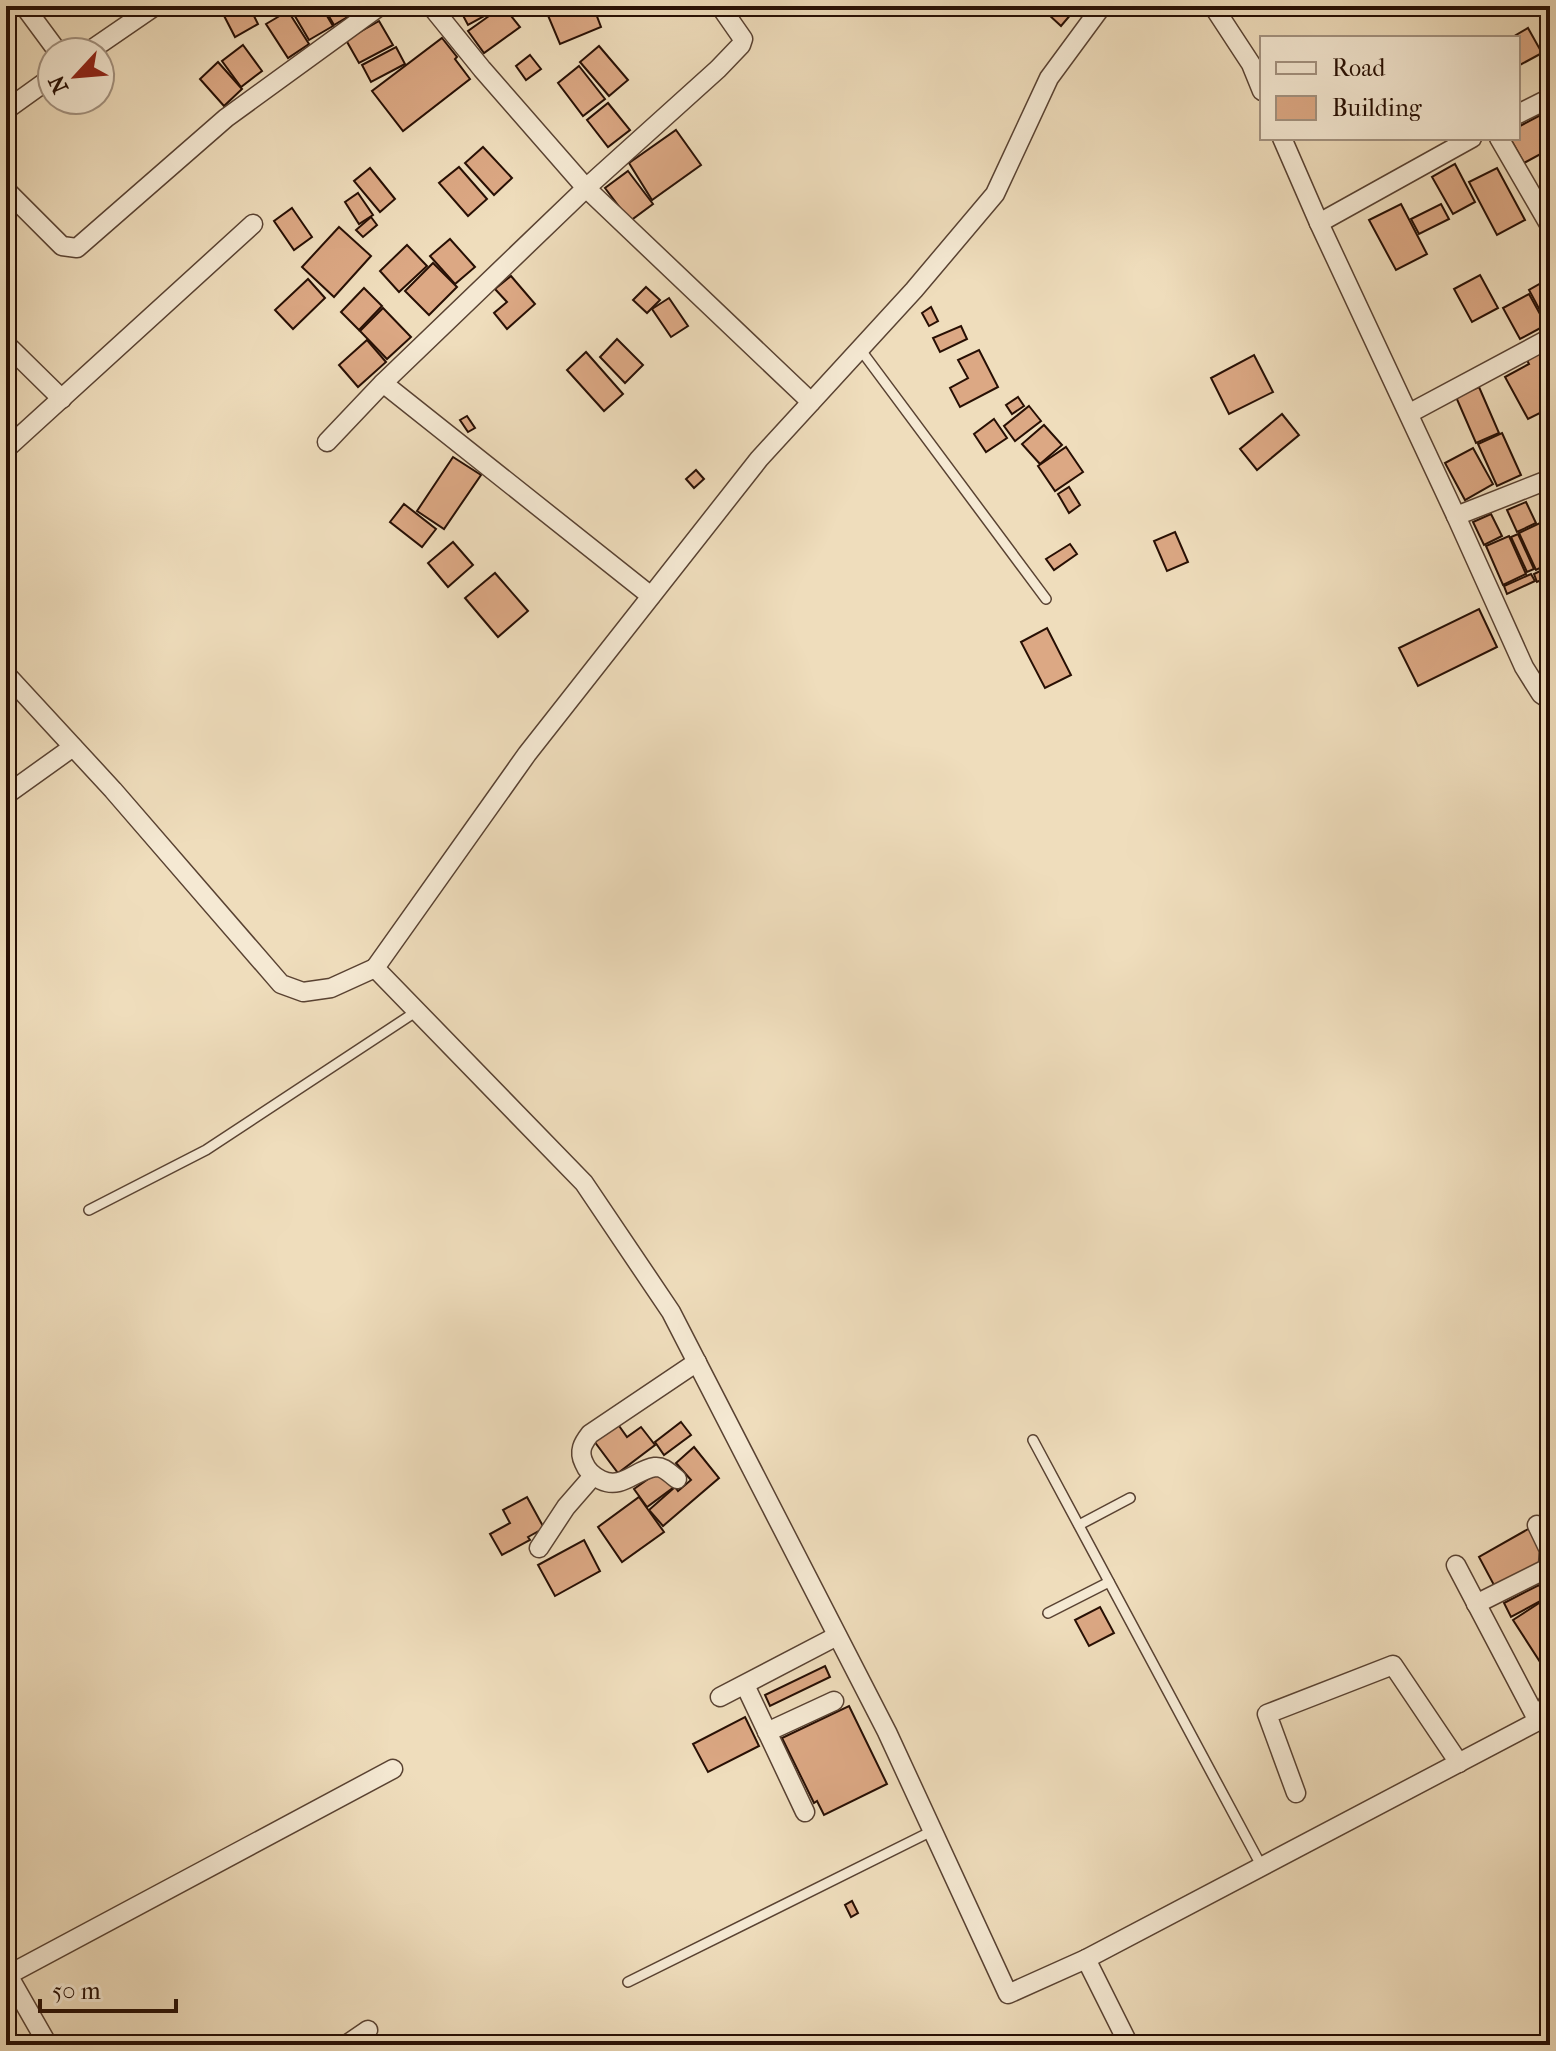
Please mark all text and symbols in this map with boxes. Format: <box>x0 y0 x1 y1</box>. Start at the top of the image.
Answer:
north arrow <box>36 36 116 116</box>
legend <box>1260 36 1520 140</box>
text: Road <box>1332 54 1386 82</box>
text: N <box>43 71 74 98</box>
text: Building <box>1332 94 1423 122</box>
scale bar <box>40 1963 176 2013</box>
text: 50 m <box>52 1977 101 2005</box>

